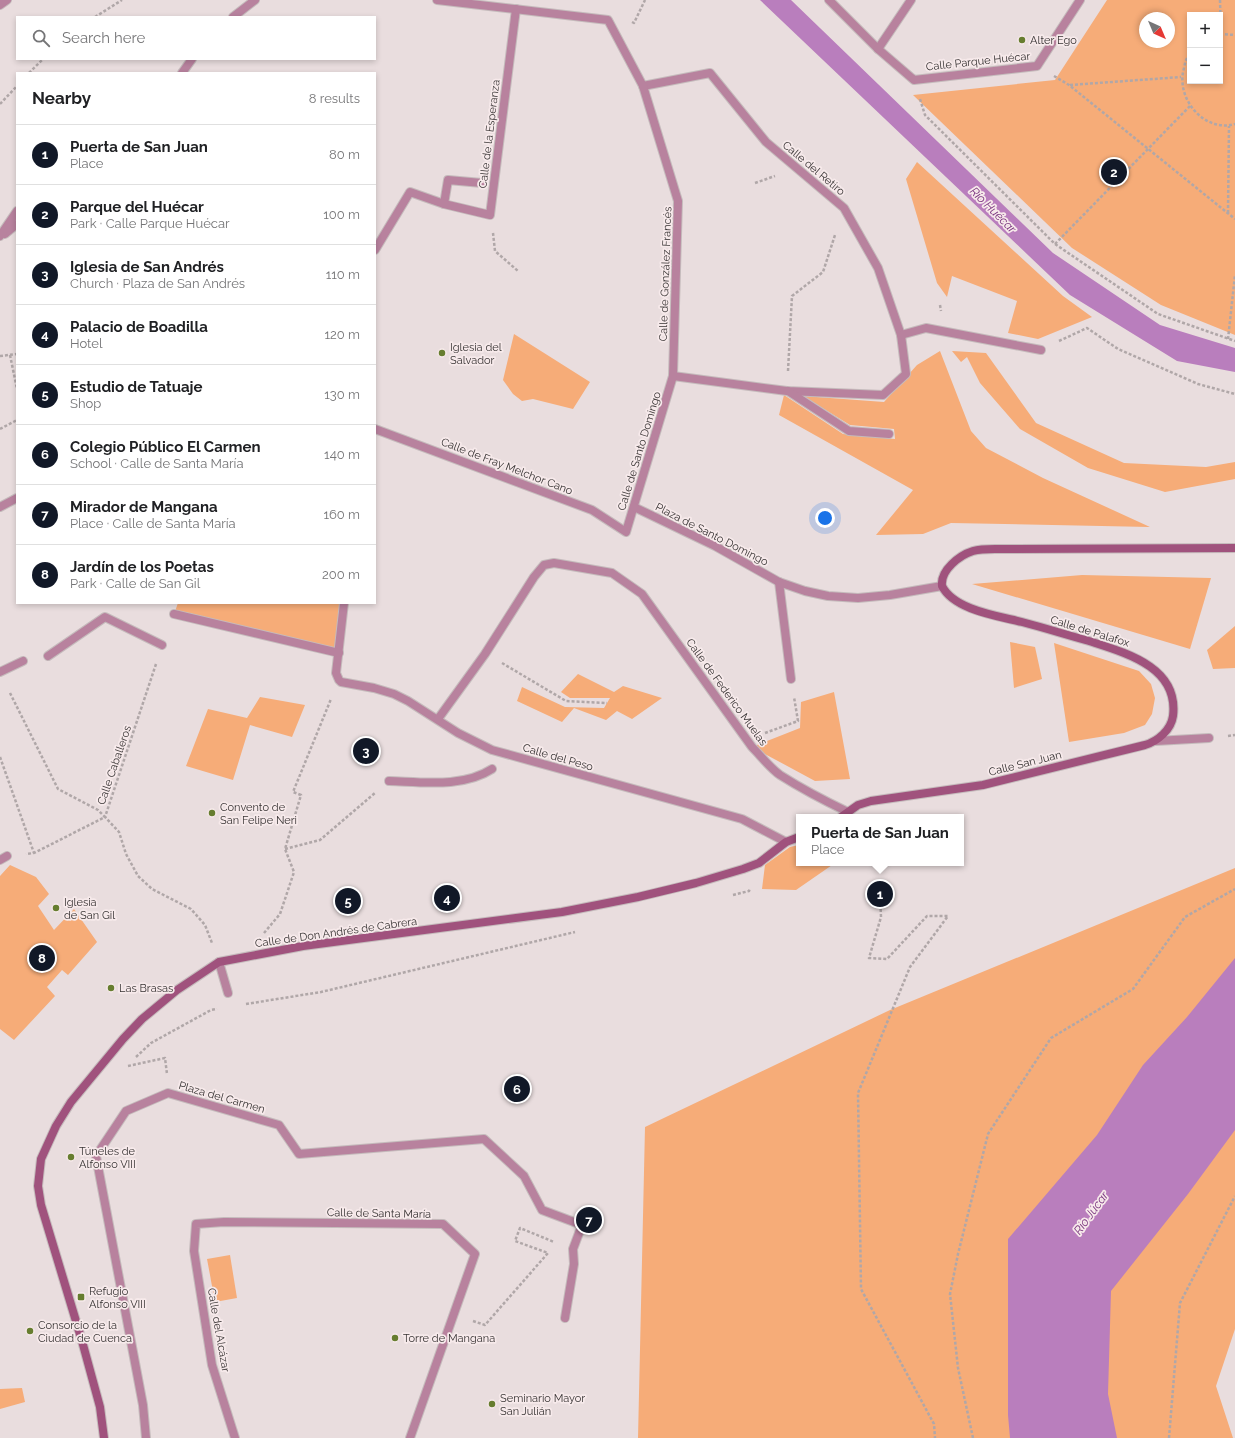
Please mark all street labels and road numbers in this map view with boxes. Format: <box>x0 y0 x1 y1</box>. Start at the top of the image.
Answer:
street label: Calle Parque Huécar <box>925 50 1031 73</box>
street label: Calle de la Esperanza <box>476 79 503 189</box>
street label: Calle del Retiro <box>780 139 848 198</box>
street label: Calle de González Francés <box>657 206 674 342</box>
street label: Calle de Santo Domingo <box>615 390 664 512</box>
street label: Calle de Fray Melchor Cano <box>439 435 575 498</box>
street label: Plaza de Santo Domingo <box>653 500 771 569</box>
street label: Calle de Palafox <box>1049 613 1131 650</box>
street label: Calle de Federico Muelas <box>683 636 770 748</box>
street label: Calle Caballeros <box>95 724 134 807</box>
street label: Calle del Peso <box>521 741 595 774</box>
street label: Calle San Juan <box>987 748 1063 779</box>
street label: Calle de Don Andrés de Cabrera <box>254 915 418 950</box>
street label: Plaza del Carmen <box>177 1079 267 1116</box>
street label: Calle de Santa María <box>327 1206 431 1221</box>
street label: Calle del Alcázar <box>205 1287 232 1373</box>

